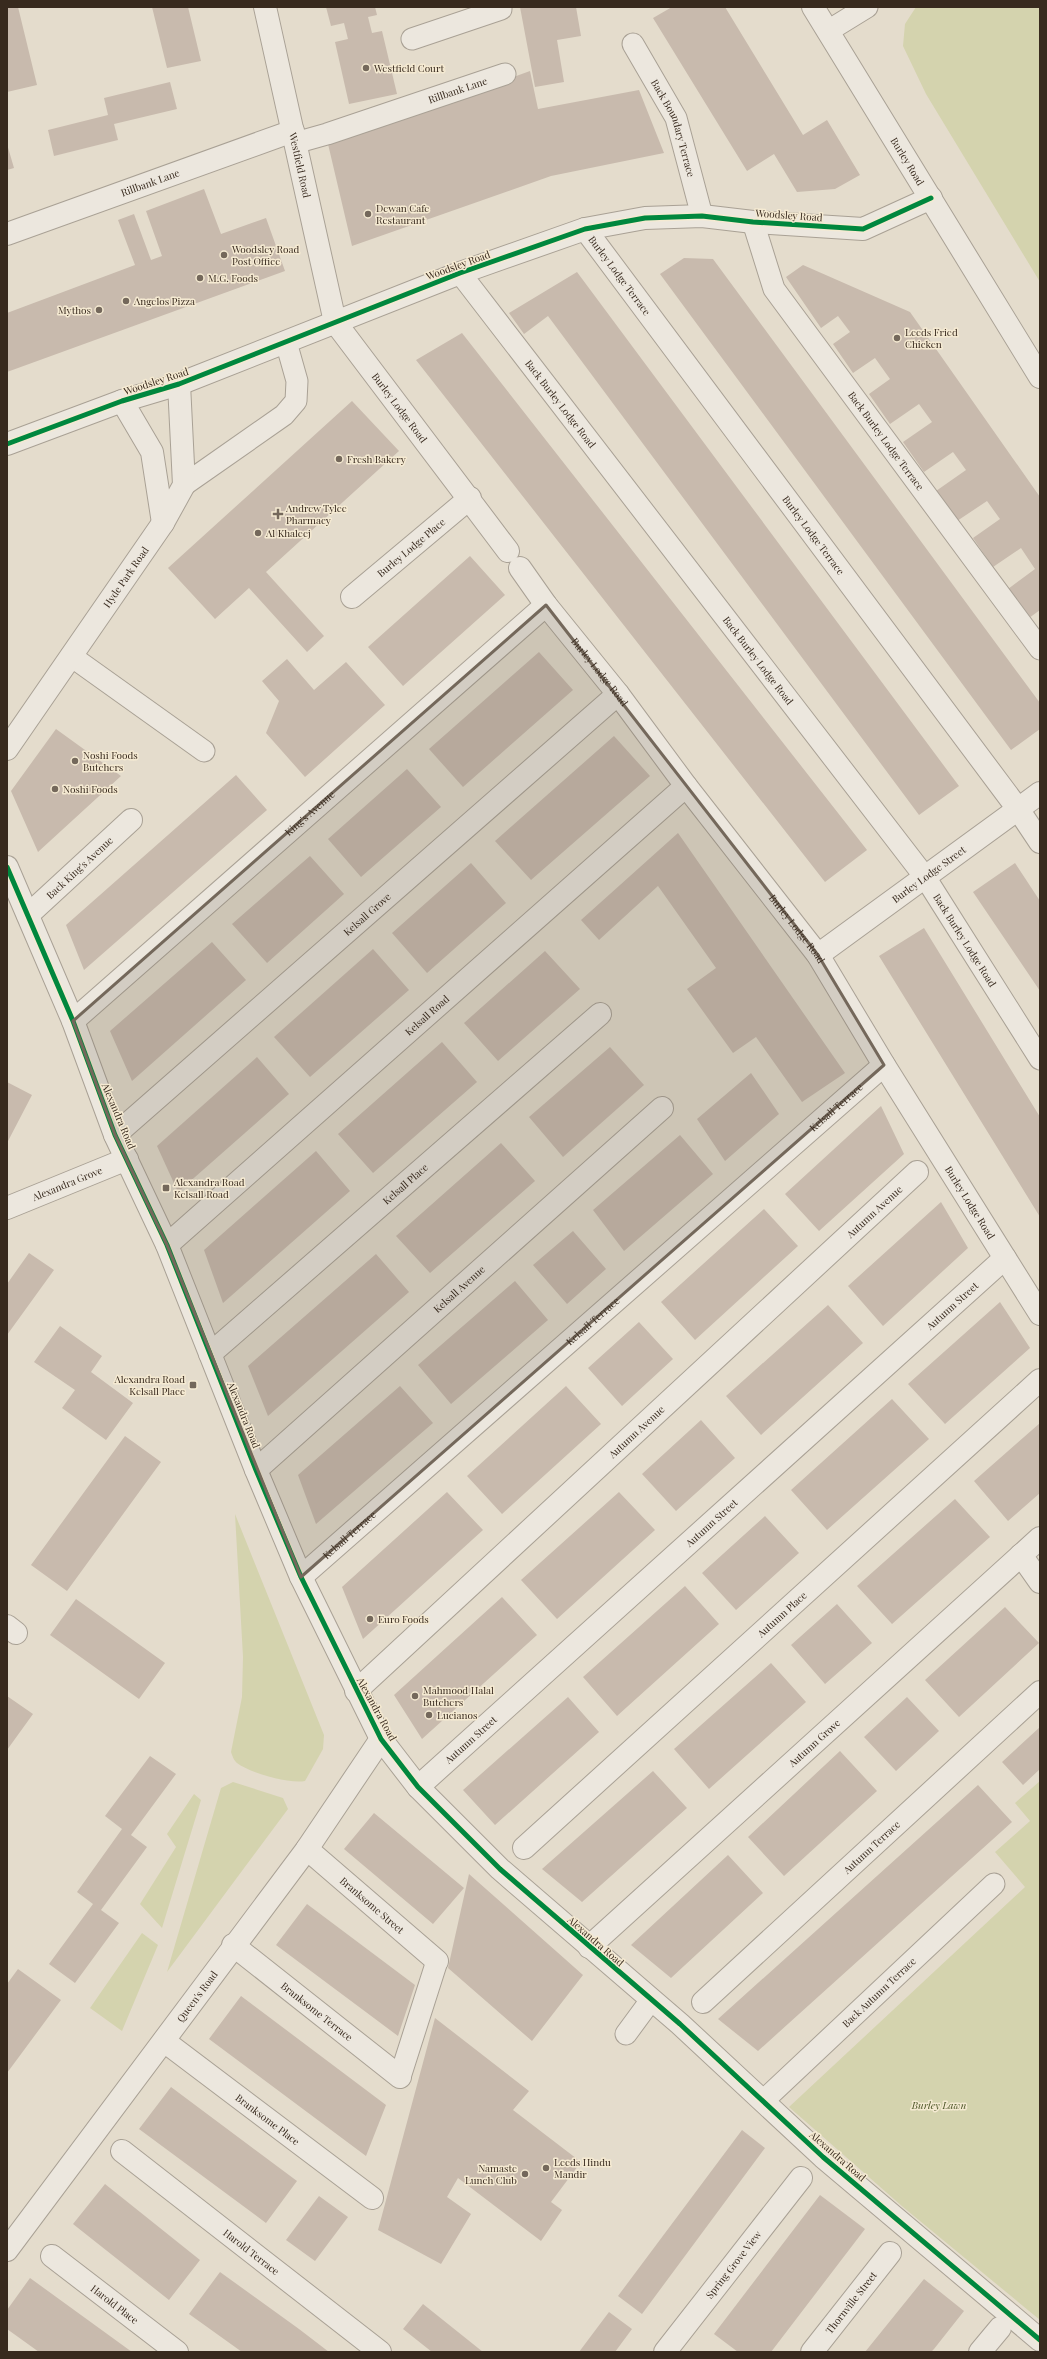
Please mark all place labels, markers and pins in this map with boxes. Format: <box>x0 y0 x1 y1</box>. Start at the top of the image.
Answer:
place label: Westfield Court <box>373 61 444 75</box>
marker: Westfield Court <box>361 63 371 73</box>
place label: Dewan Cafe Restaurant <box>376 201 429 227</box>
marker: Dewan Cafe Restaurant <box>363 209 373 219</box>
place label: Woodsley Road Post Office <box>231 242 300 268</box>
marker: Woodsley Road Post Office <box>219 250 229 260</box>
place label: M.G. Foods <box>208 271 258 285</box>
marker: M.G. Foods <box>195 273 205 283</box>
place label: Angelos Pizza <box>133 294 195 308</box>
marker: Angelos Pizza <box>121 296 131 306</box>
place label: Mythos <box>58 303 91 317</box>
marker: Mythos <box>94 305 104 315</box>
place label: Leeds Fried Chicken <box>905 325 958 351</box>
marker: Leeds Fried Chicken <box>892 333 902 343</box>
place label: Fresh Bakery <box>347 452 406 466</box>
marker: Fresh Bakery <box>334 454 344 464</box>
place label: Andrew Tylee Pharmacy <box>285 501 347 527</box>
marker: Andrew Tylee Pharmacy <box>273 509 283 519</box>
place label: Al Khaleej <box>265 526 311 540</box>
marker: Al Khaleej <box>253 528 263 538</box>
place label: Noshi Foods Butchers <box>83 748 138 774</box>
marker: Noshi Foods Butchers <box>70 756 80 766</box>
place label: Noshi Foods <box>63 782 118 796</box>
marker: Noshi Foods <box>50 784 60 794</box>
place label: Alexandra Road Kelsall Road <box>173 1175 245 1201</box>
marker: Alexandra Road Kelsall Road <box>161 1183 171 1193</box>
place label: Alexandra Road Kelsall Place <box>114 1372 185 1398</box>
marker: Alexandra Road Kelsall Place <box>188 1380 198 1390</box>
place label: Euro Foods <box>378 1612 429 1626</box>
marker: Euro Foods <box>365 1614 375 1624</box>
place label: Mahmood Halal Butchers <box>423 1683 494 1709</box>
marker: Mahmood Halal Butchers <box>410 1691 420 1701</box>
place label: Lucianos <box>437 1708 477 1722</box>
marker: Lucianos <box>424 1710 434 1720</box>
place label: Leeds Hindu Mandir <box>554 2155 611 2181</box>
place label: Namaste Lunch Club <box>465 2161 517 2187</box>
marker: Leeds Hindu Mandir <box>541 2163 551 2173</box>
marker: Namaste Lunch Club <box>520 2169 530 2179</box>

